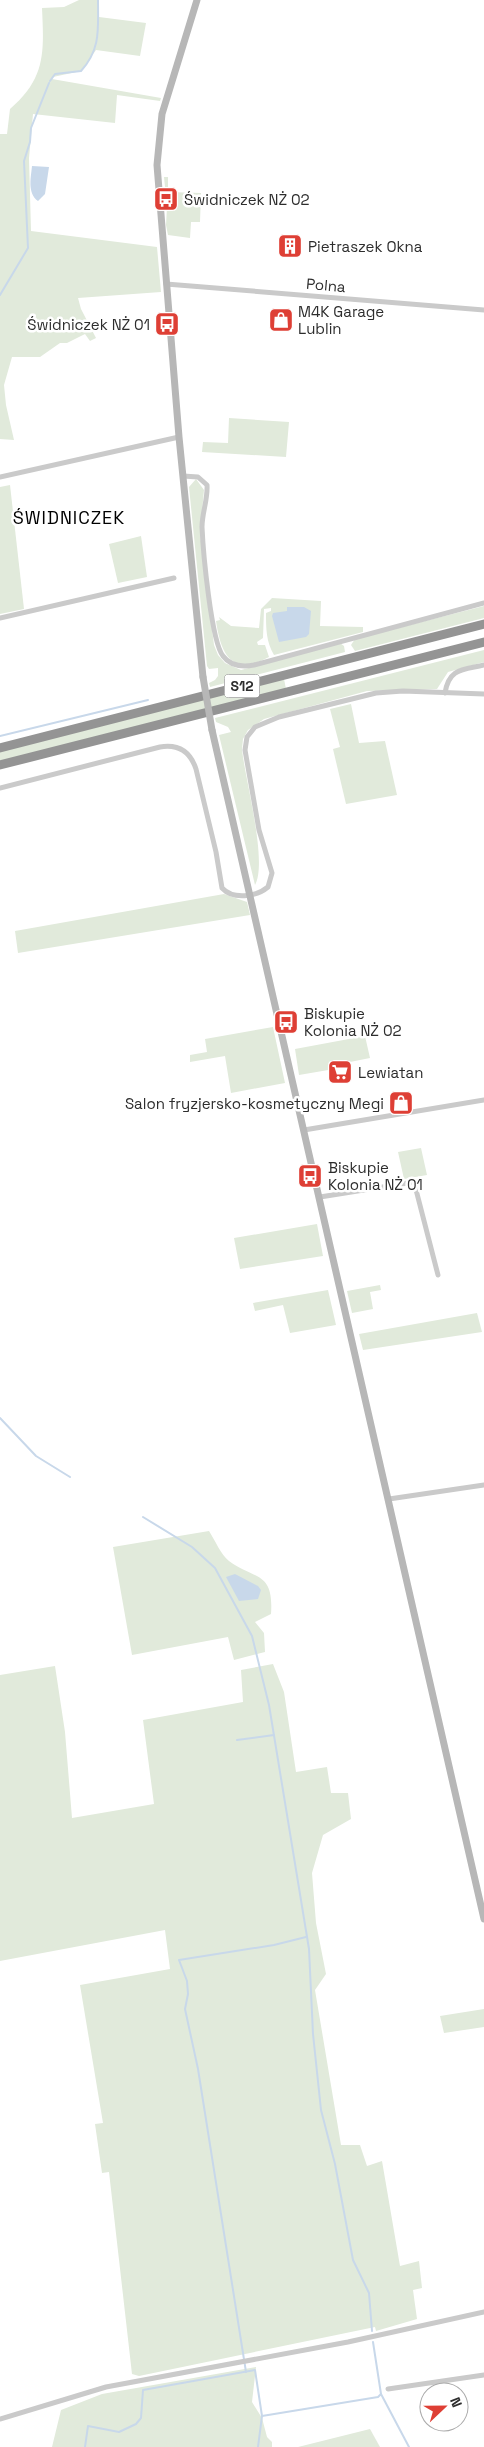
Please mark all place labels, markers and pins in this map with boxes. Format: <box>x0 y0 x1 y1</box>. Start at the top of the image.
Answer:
bus stop icon: Świdniczek NŻ 02 <box>153 186 179 212</box>
place label: Świdniczek NŻ 02 <box>184 190 310 209</box>
building icon: Pietraszek Okna <box>277 233 303 259</box>
place label: Pietraszek Okna <box>308 237 423 256</box>
place label: M4K Garage Lublin <box>298 302 384 338</box>
shop icon: M4K Garage Lublin <box>268 307 294 333</box>
bus stop icon: Świdniczek NŻ 01 <box>154 311 180 337</box>
place label: Świdniczek NŻ 01 <box>27 315 150 334</box>
place label: Biskupie Kolonia NŻ 02 <box>304 1004 402 1040</box>
bus stop icon: Biskupie Kolonia NŻ 02 <box>273 1009 299 1035</box>
supermarket icon: Lewiatan <box>327 1059 353 1085</box>
place label: Lewiatan <box>358 1063 423 1082</box>
shop icon: Salon fryzjersko-kosmetyczny Megi <box>388 1090 414 1116</box>
place label: Salon fryzjersko-kosmetyczny Megi <box>125 1094 384 1113</box>
place label: Biskupie Kolonia NŻ 01 <box>328 1158 423 1194</box>
bus stop icon: Biskupie Kolonia NŻ 01 <box>297 1163 323 1189</box>

